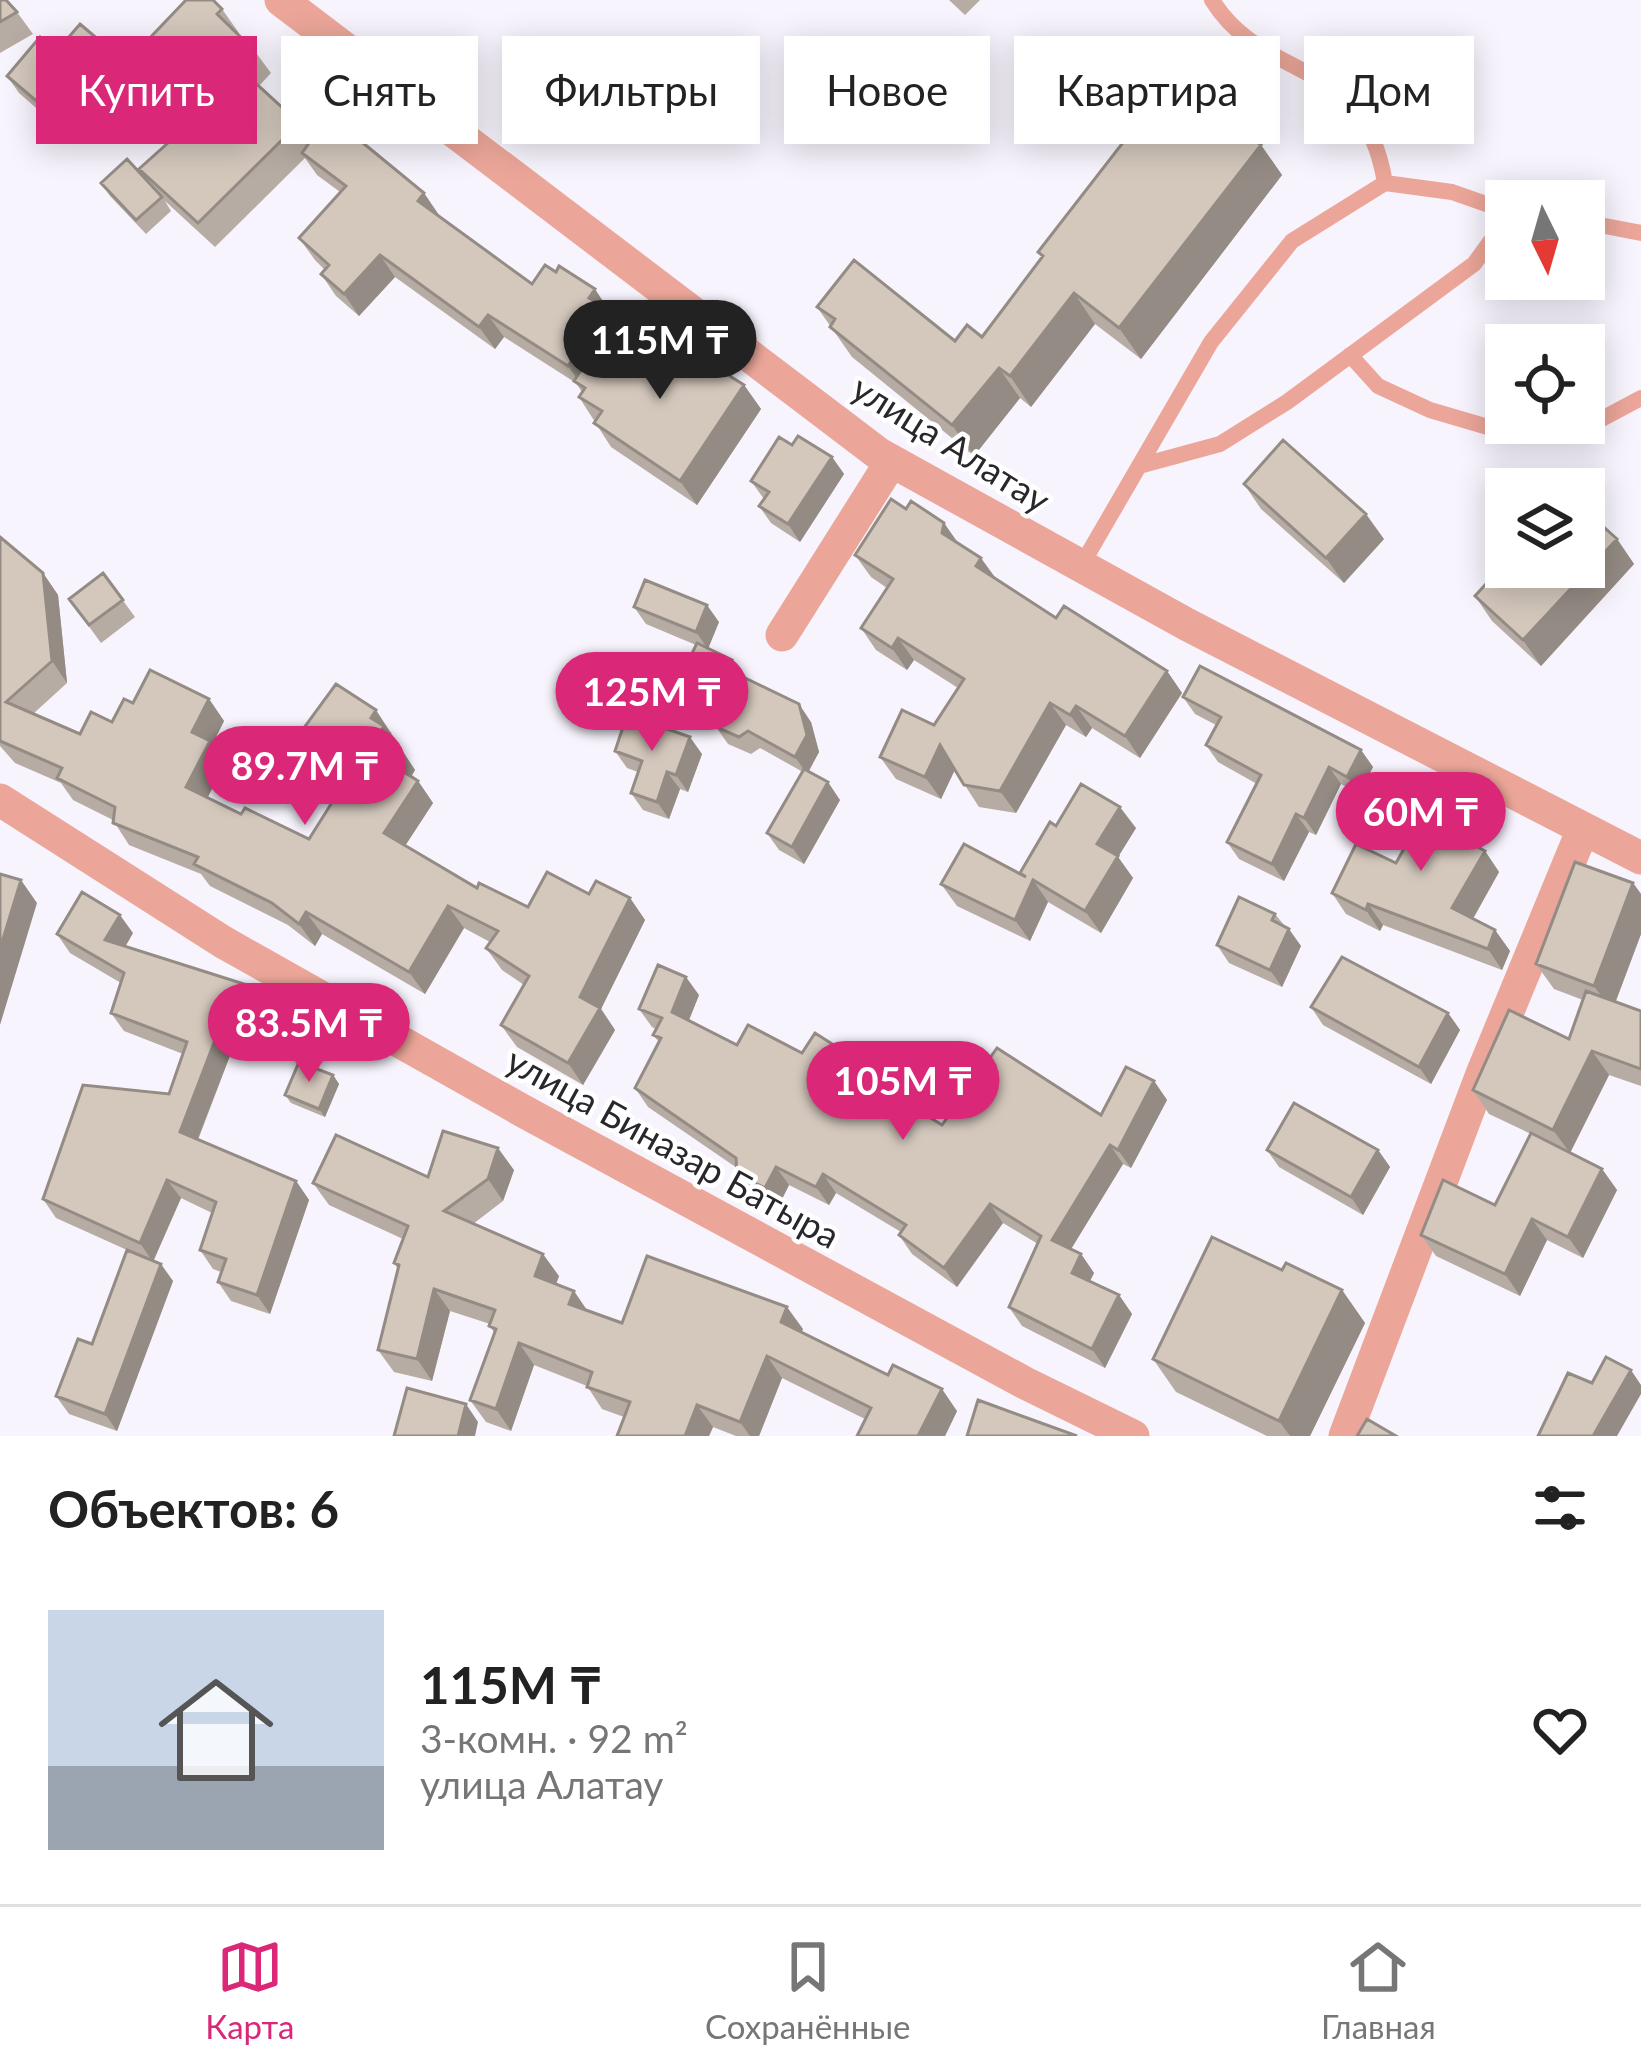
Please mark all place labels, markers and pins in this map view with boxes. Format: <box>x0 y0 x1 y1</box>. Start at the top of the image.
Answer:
pin: 115M ₸ <box>562 300 758 402</box>
pin: 125M ₸ <box>554 652 750 754</box>
pin: 89.7M ₸ <box>194 726 416 828</box>
pin: 60M ₸ <box>1337 772 1505 874</box>
pin: 83.5M ₸ <box>198 983 420 1085</box>
pin: 105M ₸ <box>805 1041 1001 1143</box>

